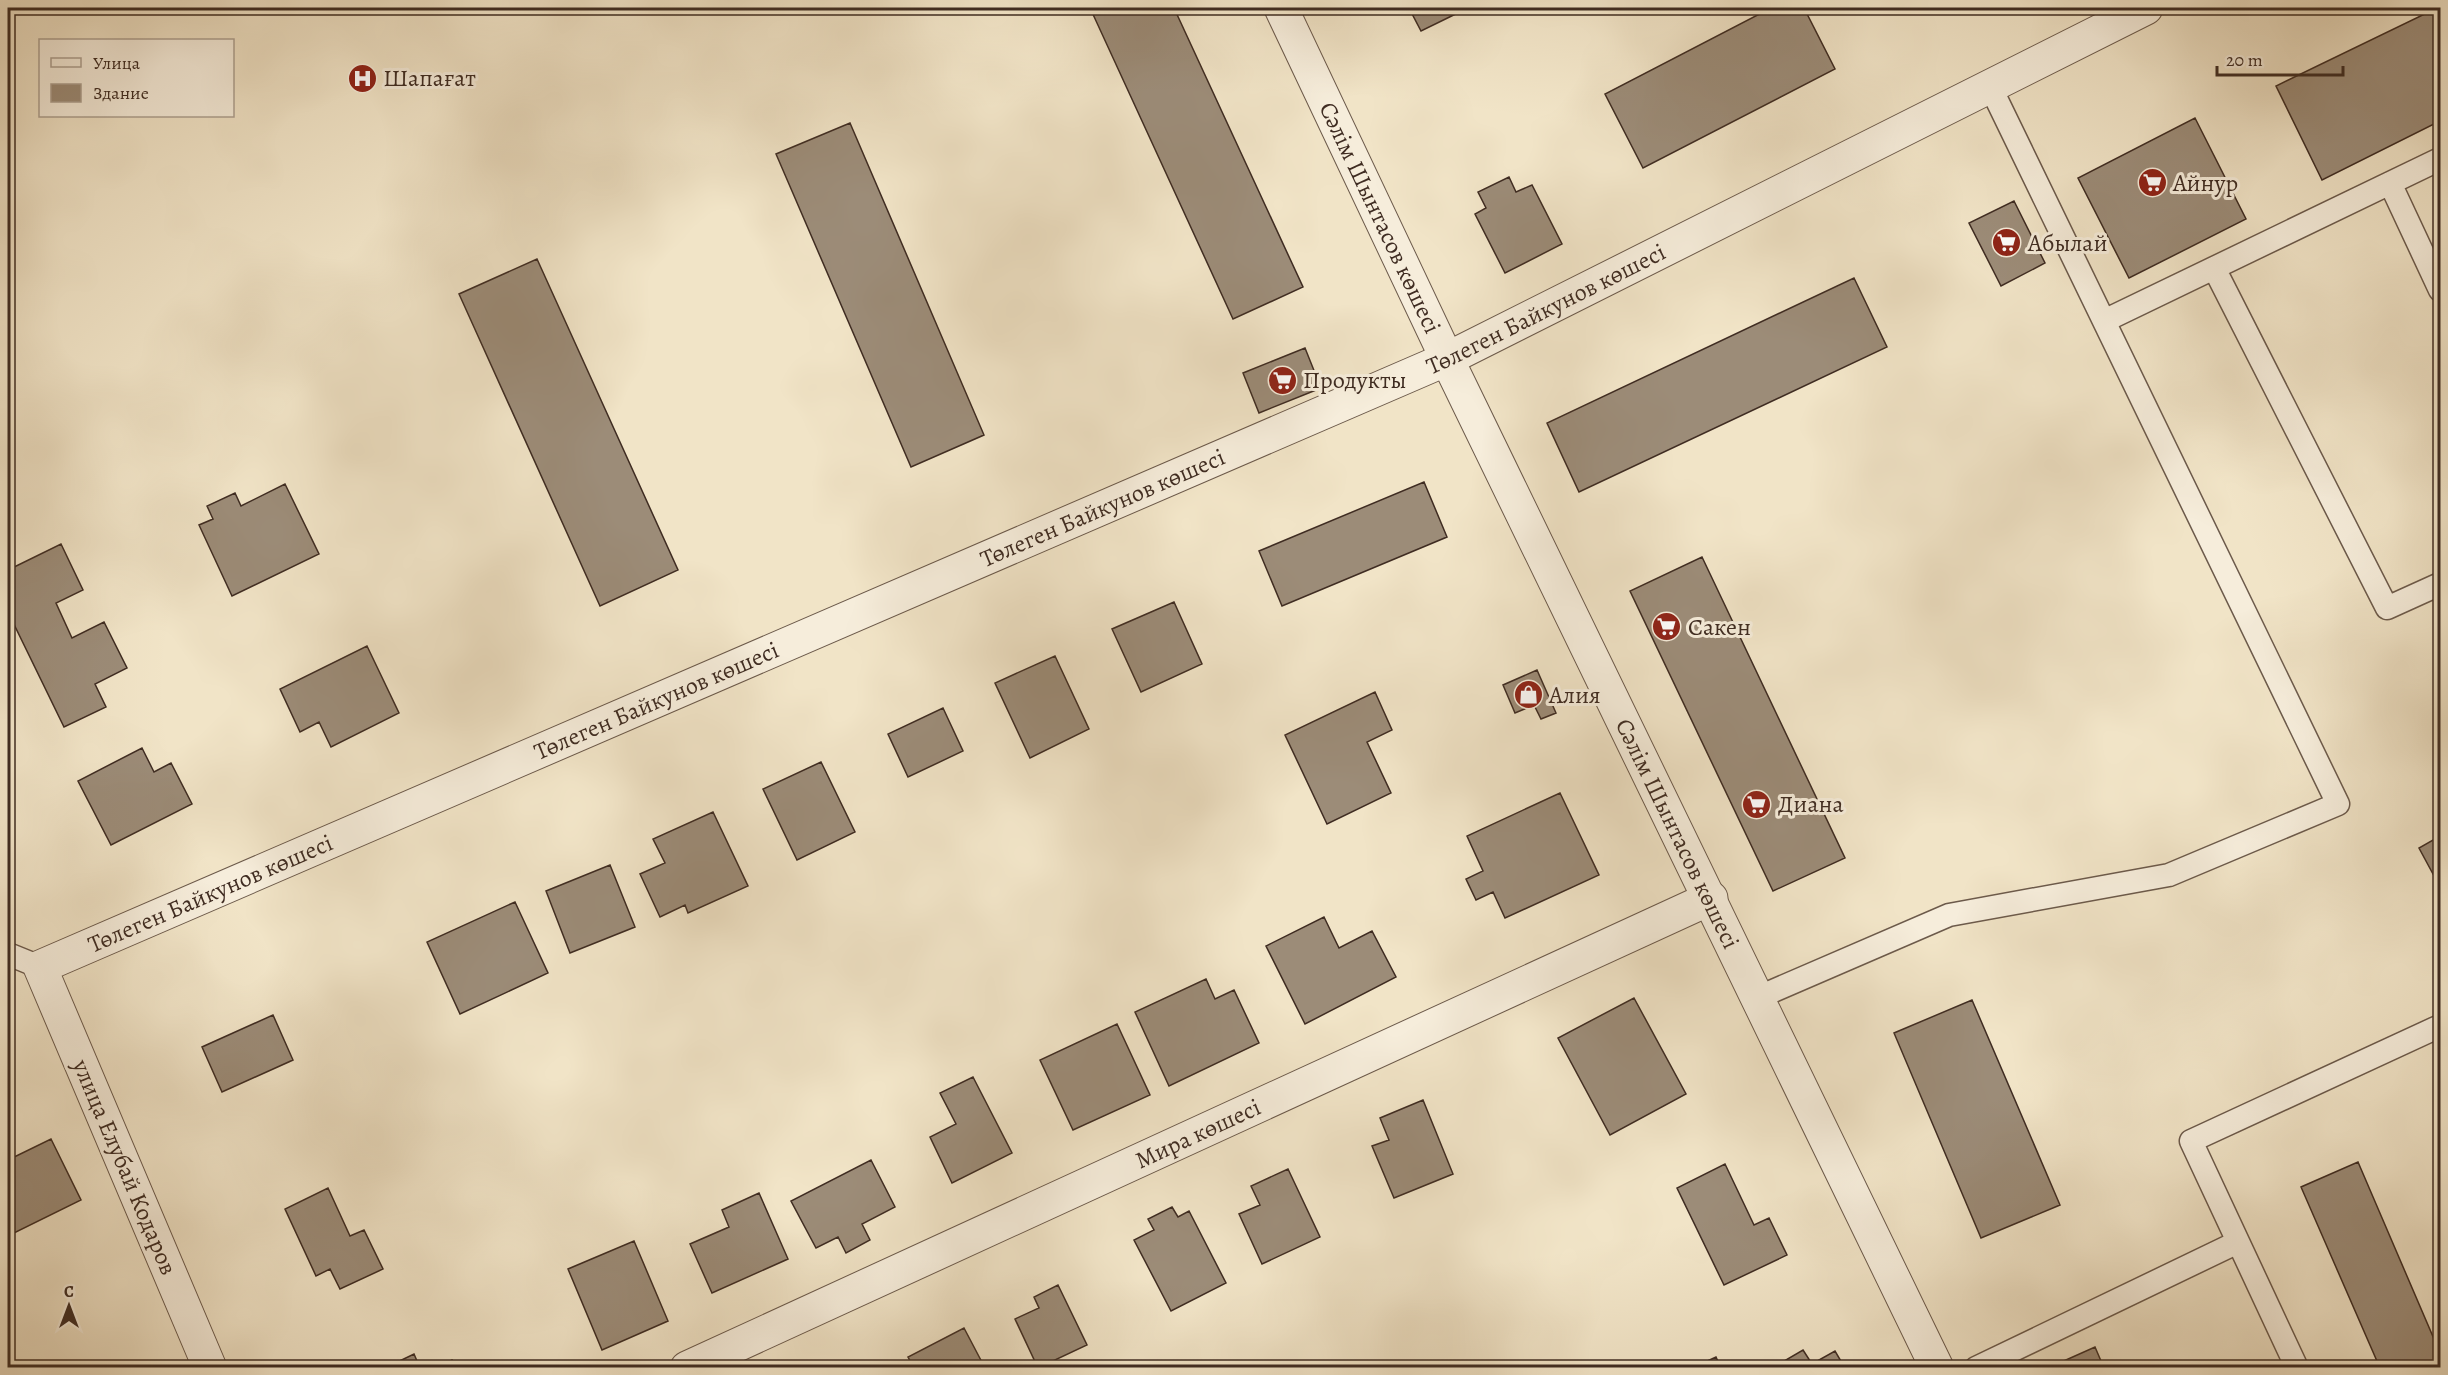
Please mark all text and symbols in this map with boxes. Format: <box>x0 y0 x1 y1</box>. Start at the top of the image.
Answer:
legend <box>39 39 234 117</box>
scale bar <box>2217 39 2343 77</box>
text: 20 m <box>2226 48 2263 72</box>
text: Улица <box>93 51 141 75</box>
hospital icon: Шапағат <box>346 62 378 94</box>
place label: Шапағат <box>383 62 476 94</box>
text: Здание <box>93 81 149 105</box>
street label: Сәлім Шынтасов көшесі <box>1312 97 1449 339</box>
supermarket icon: Айнур <box>2136 167 2168 199</box>
place label: Айнур <box>2172 167 2238 199</box>
supermarket icon: Абылай <box>1991 227 2023 259</box>
place label: Абылай <box>2027 227 2107 259</box>
street label: Төлеген Байкунов көшесі <box>1421 236 1671 382</box>
supermarket icon: Продукты <box>1266 364 1298 396</box>
place label: Продукты <box>1303 364 1407 396</box>
street label: Төлеген Байкунов көшесі <box>975 441 1230 575</box>
supermarket icon: Сакен <box>1651 611 1683 643</box>
place label: Сакен <box>1688 611 1751 643</box>
street label: Төлеген Байкунов көшесі <box>529 634 784 768</box>
shop icon: Алия <box>1512 679 1544 711</box>
place label: Алия <box>1548 679 1601 711</box>
street label: Сәлім Шынтасов көшесі <box>1608 713 1747 954</box>
supermarket icon: Диана <box>1741 788 1773 820</box>
place label: Диана <box>1778 788 1844 820</box>
street label: Төлеген Байкунов көшесі <box>83 826 338 960</box>
street label: улица Елубай Кодаров <box>65 1053 185 1280</box>
street label: Мира көшесі <box>1130 1091 1266 1176</box>
north arrow <box>39 1276 99 1336</box>
text: С <box>64 1281 74 1303</box>

